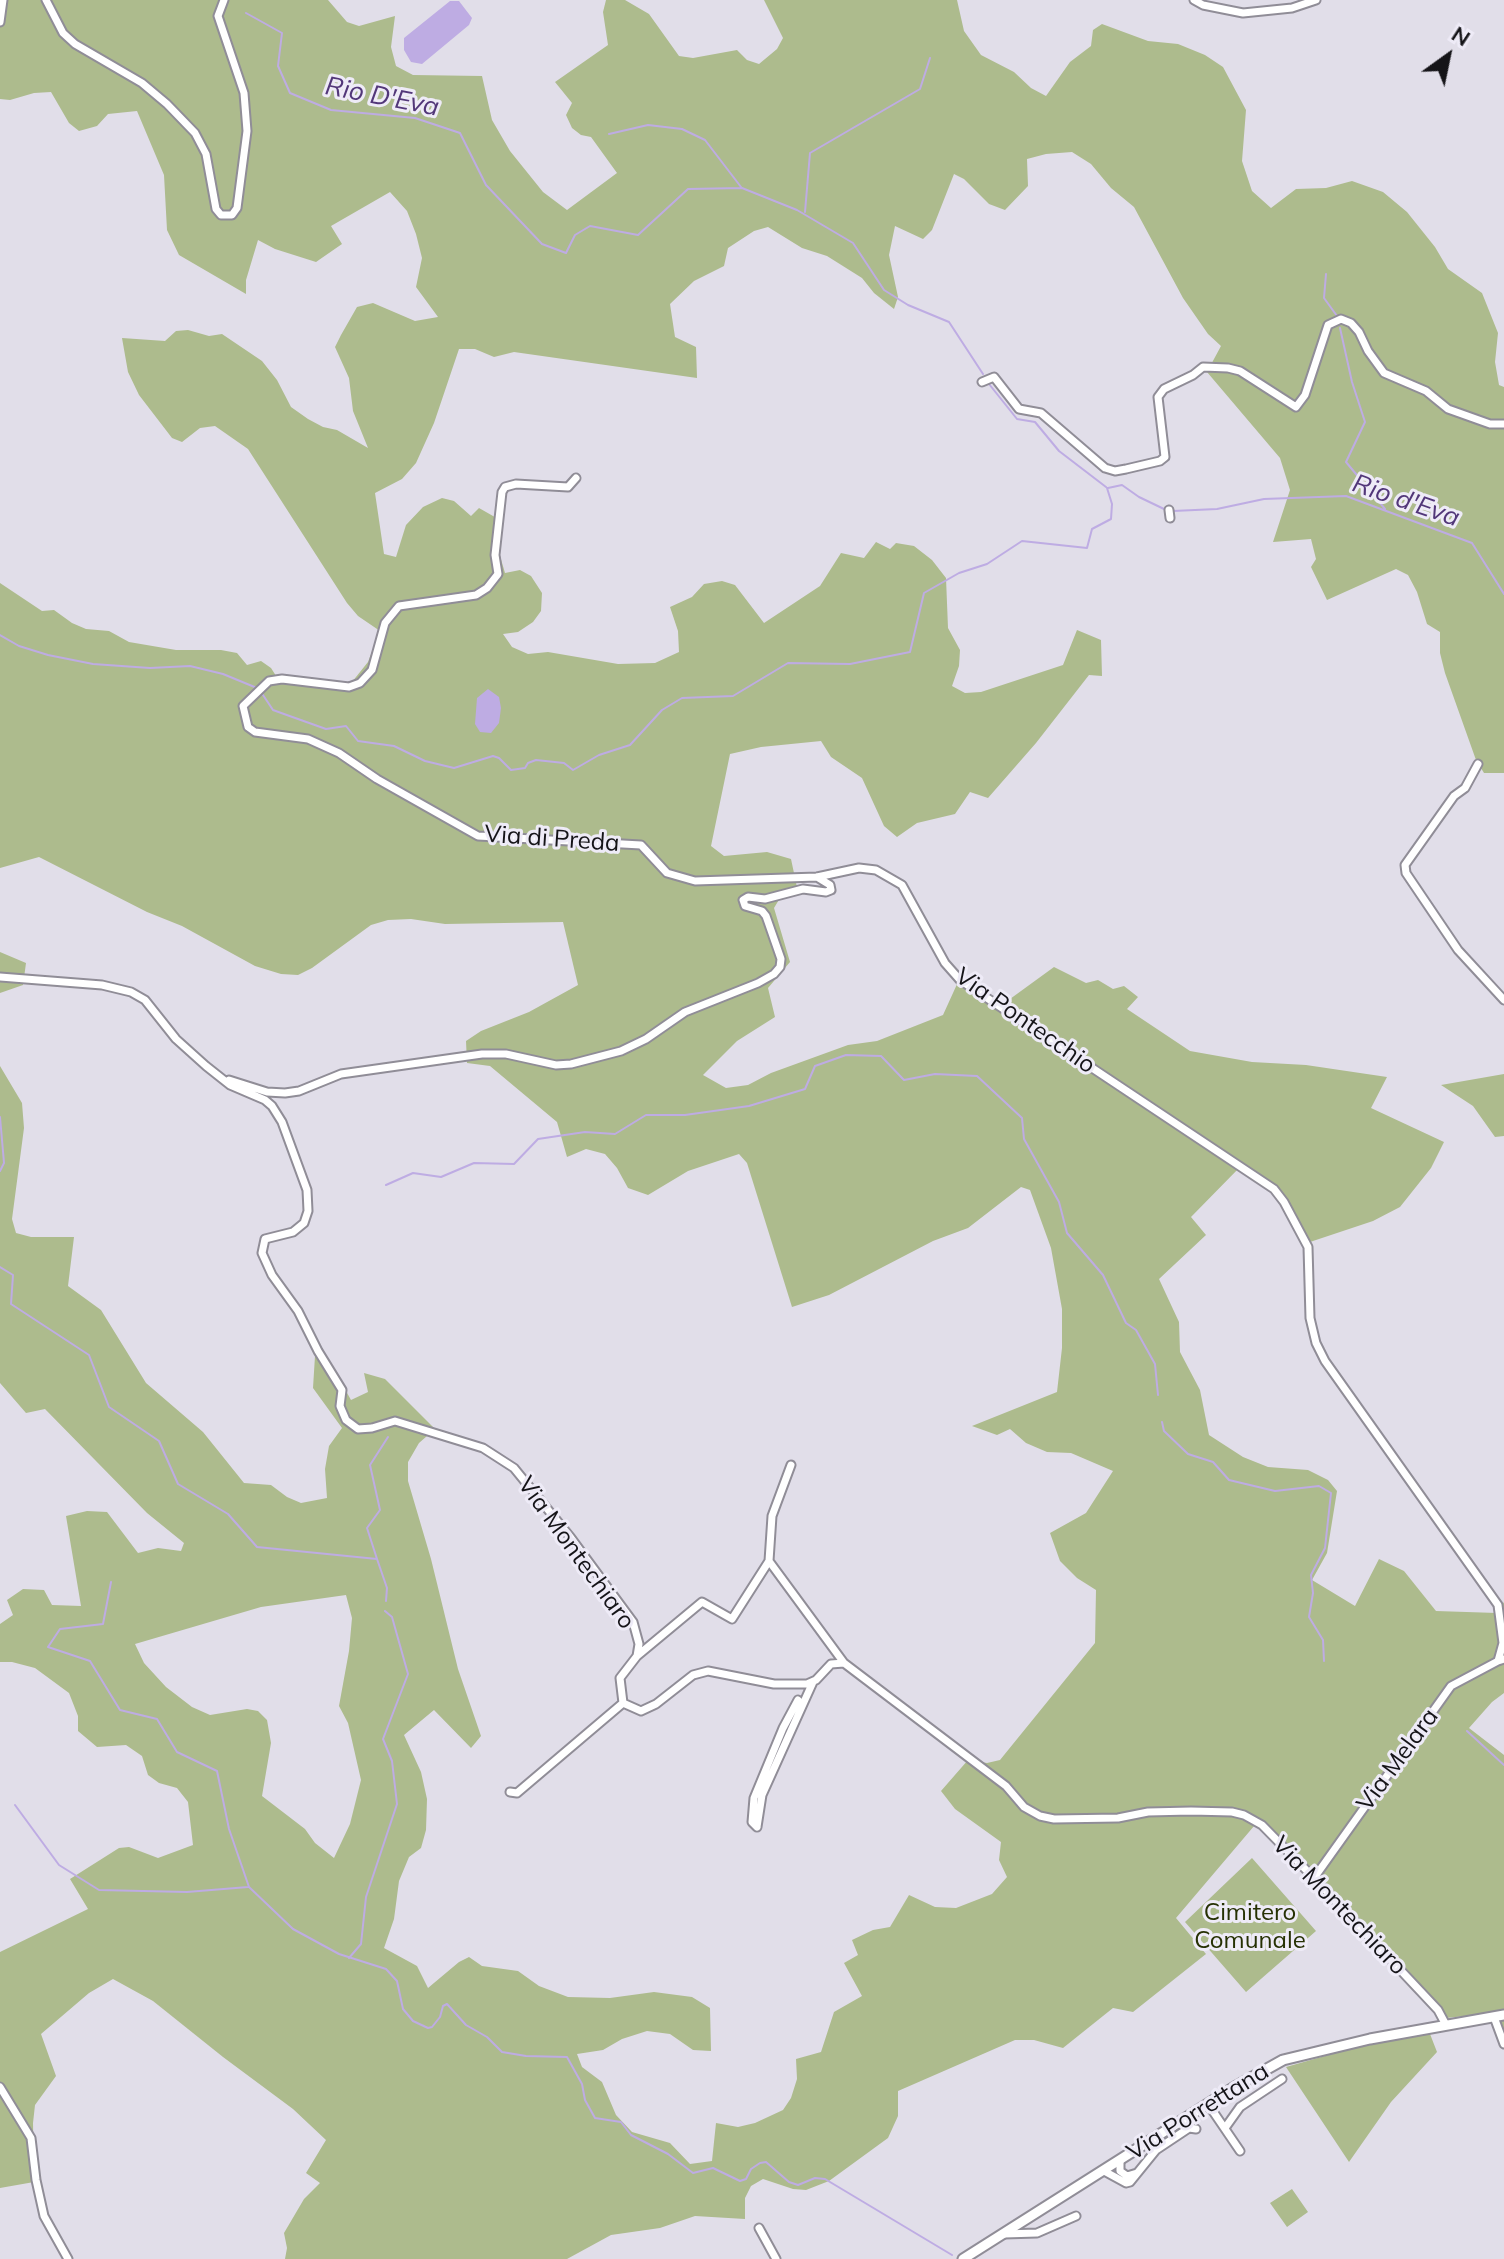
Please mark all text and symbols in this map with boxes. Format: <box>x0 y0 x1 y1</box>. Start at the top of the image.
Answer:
north arrow <box>1408 16 1488 96</box>
text: N <box>1446 20 1476 52</box>
water label: Rio D'Eva <box>322 71 442 123</box>
water label: Rio d'Eva <box>1348 468 1464 534</box>
street label: Via di Preda <box>484 820 620 858</box>
street label: Via Pontecchio <box>949 962 1101 1080</box>
street label: Via Montechiaro <box>511 1471 641 1635</box>
street label: Via Melara <box>1351 1703 1445 1817</box>
street label: Via Montechiaro <box>1266 1831 1412 1981</box>
park label: Cimitero Comunale <box>1194 1899 1306 1955</box>
street label: Via Porrettana <box>1122 2057 1274 2167</box>

